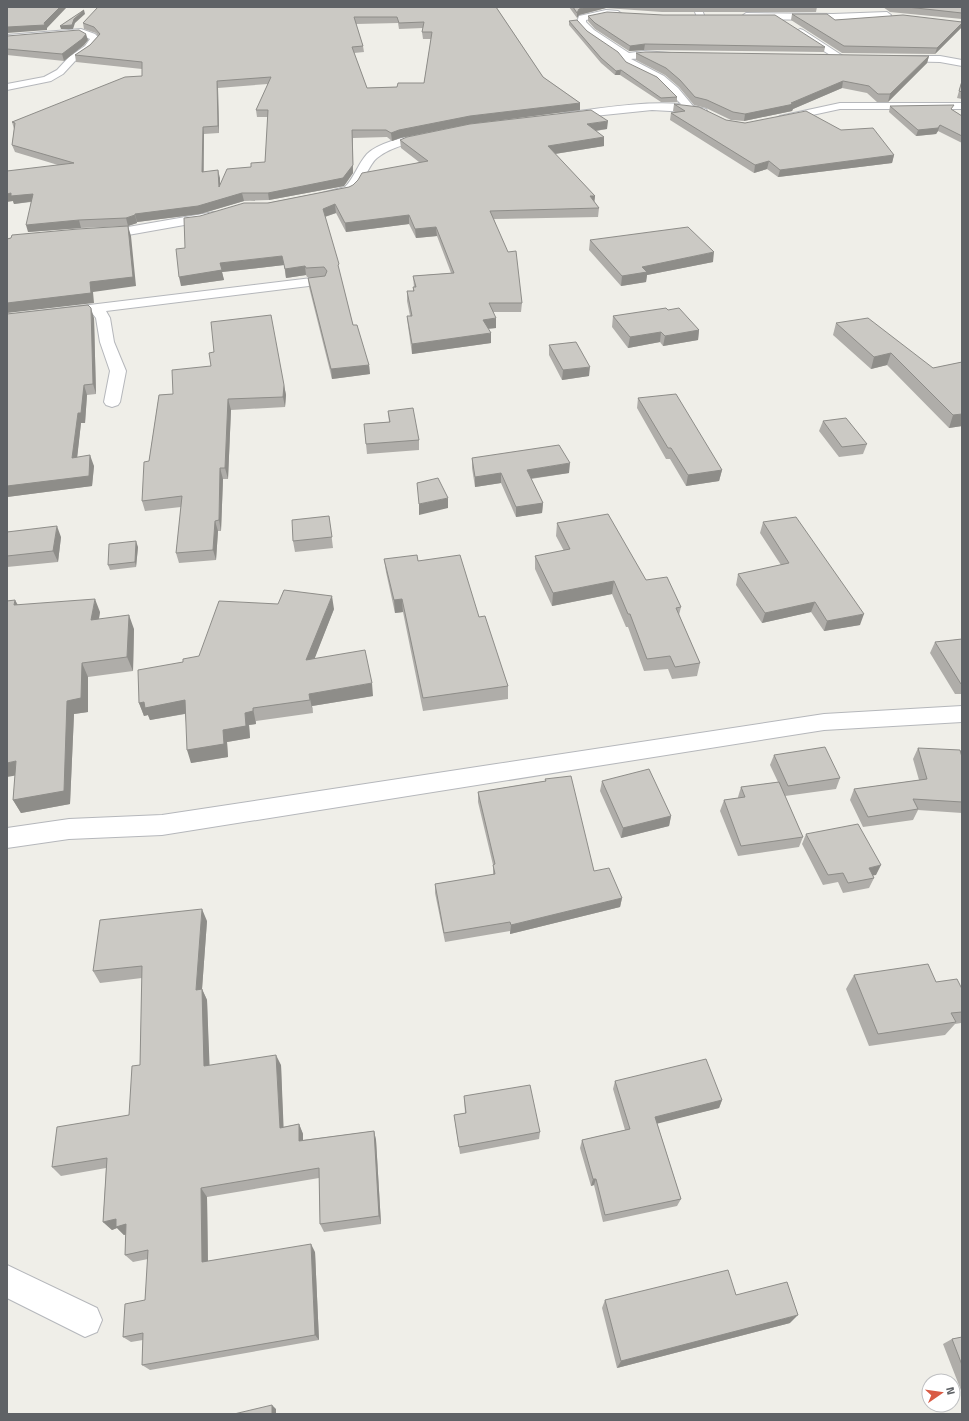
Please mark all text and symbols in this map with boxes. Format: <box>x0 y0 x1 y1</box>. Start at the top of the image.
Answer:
north arrow <box>921 1373 961 1413</box>
text: N <box>942 1385 959 1396</box>

